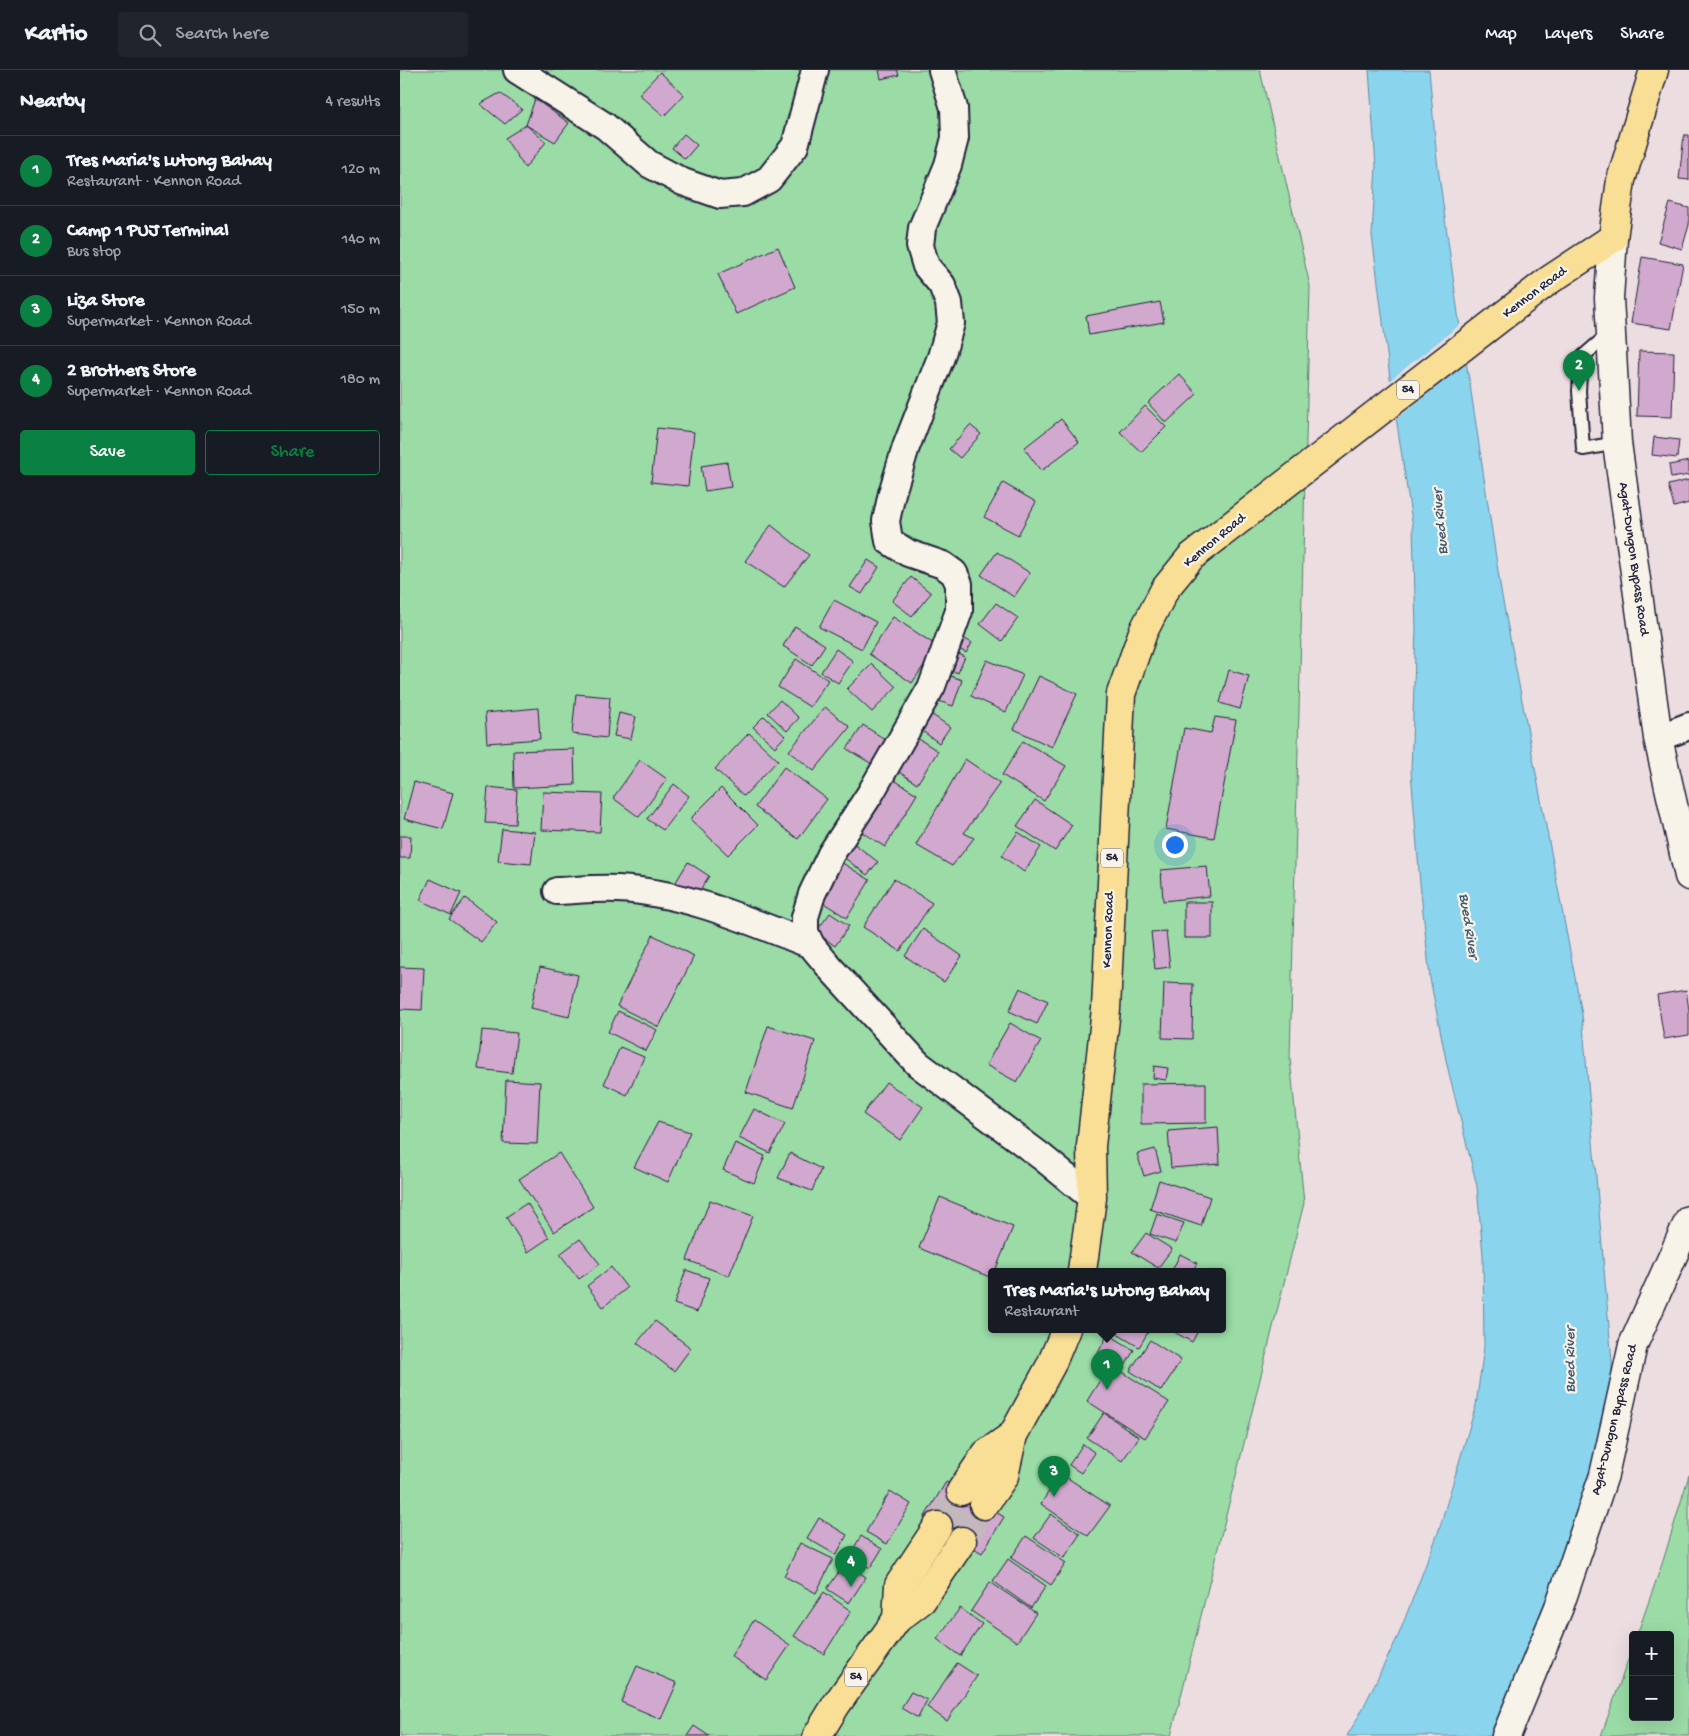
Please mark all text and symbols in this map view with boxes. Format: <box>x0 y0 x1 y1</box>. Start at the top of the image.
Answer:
search box <box>118 12 468 57</box>
text: Kartio <box>25 20 88 49</box>
icon: search <box>136 21 164 49</box>
text: Search here <box>176 23 269 46</box>
text: Map <box>1485 24 1517 45</box>
text: Layers <box>1545 24 1592 45</box>
text: Share <box>1620 24 1664 45</box>
text: Nearby <box>20 90 85 115</box>
text: 4 results <box>325 93 380 112</box>
text: Tres Maria's Lutong Bahay <box>67 150 272 173</box>
text: 1 <box>33 161 39 180</box>
text: 120 m <box>341 161 380 180</box>
text: Restaurant · Kennon Road <box>67 173 241 192</box>
text: Camp 1 PUJ Terminal <box>67 220 229 243</box>
text: 2 <box>32 231 40 250</box>
text: 140 m <box>342 231 380 250</box>
text: Bus stop <box>67 243 121 262</box>
street label: Kennon Road <box>1500 262 1572 323</box>
text: Liza Store <box>67 290 144 313</box>
text: 3 <box>32 301 40 320</box>
text: 150 m <box>341 301 380 320</box>
text: Supermarket · Kennon Road <box>67 313 251 332</box>
pin: 2 <box>1563 350 1595 391</box>
text: 2 Brothers Store <box>67 360 196 383</box>
text: 4 <box>32 371 40 390</box>
text: 180 m <box>341 371 380 390</box>
road number: 54 <box>1397 380 1419 400</box>
text: Supermarket · Kennon Road <box>67 383 251 402</box>
button: Save <box>20 430 195 475</box>
button: Share <box>205 430 380 475</box>
street label: Agat-Dungon Bypass Road <box>1614 481 1652 638</box>
water label: Bued River <box>1429 486 1453 555</box>
street label: Kennon Road <box>1180 509 1251 572</box>
your location <box>1162 832 1188 858</box>
road number: 54 <box>1101 848 1123 868</box>
street label: Kennon Road <box>1099 890 1119 968</box>
water label: Bued River <box>1454 892 1482 962</box>
popup <box>988 1268 1226 1333</box>
text: Tres Maria's Lutong Bahay <box>1005 1280 1209 1303</box>
text: Restaurant <box>1005 1303 1079 1322</box>
water label: Bued River <box>1562 1325 1580 1393</box>
street label: Agat-Dungon Bypass Road <box>1588 1341 1642 1497</box>
pin: 1 <box>1091 1349 1123 1390</box>
pin: 3 <box>1038 1456 1070 1497</box>
pin: 4 <box>835 1546 867 1587</box>
map controls <box>1629 1631 1674 1721</box>
button: + <box>1629 1631 1674 1676</box>
road number: 54 <box>845 1668 867 1686</box>
button: − <box>1629 1676 1674 1721</box>

